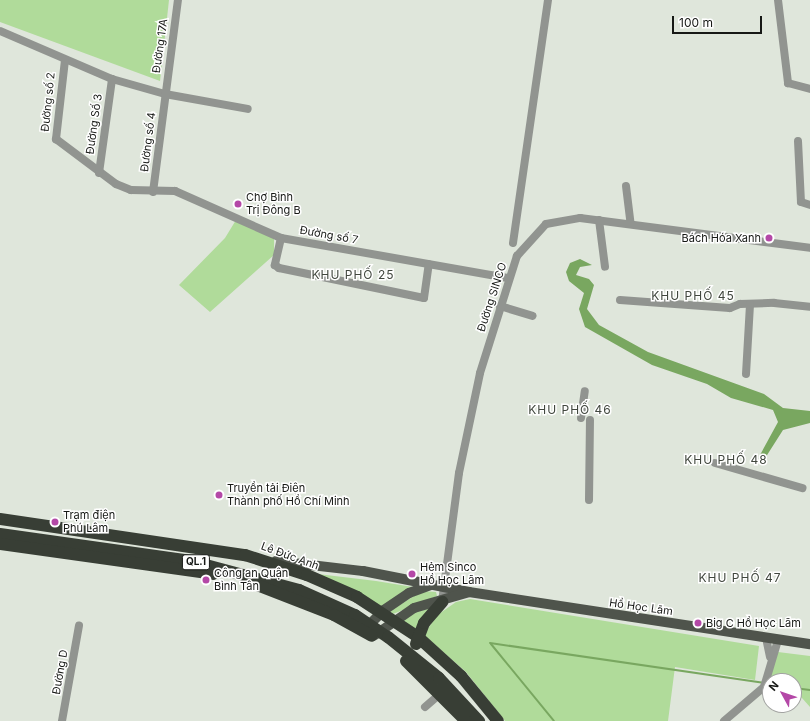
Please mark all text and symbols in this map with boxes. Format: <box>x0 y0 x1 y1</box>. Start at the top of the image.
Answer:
scale bar <box>674 8 764 34</box>
text: 100 m <box>679 15 713 30</box>
street label: Đường 17A <box>150 18 170 74</box>
street label: Đường số 2 <box>38 72 58 132</box>
street label: Đường Số 3 <box>83 93 105 155</box>
street label: Đường số 4 <box>138 111 158 173</box>
place label: Chợ Bình Trị Đông B <box>246 191 301 217</box>
marker: Chợ Bình Trị Đông B <box>233 199 243 209</box>
street label: Đường số 7 <box>299 223 359 247</box>
place label: Bách Hóa Xanh <box>682 231 761 245</box>
marker: Bách Hóa Xanh <box>764 233 774 243</box>
street label: Đường SINCO <box>475 261 509 333</box>
district label: KHU PHỐ 25 <box>311 268 395 282</box>
district label: KHU PHỐ 45 <box>651 289 735 303</box>
district label: KHU PHỐ 46 <box>528 403 612 417</box>
district label: KHU PHỐ 48 <box>684 453 768 467</box>
place label: Truyền tải Điện Thành phố Hồ Chí Minh <box>227 482 350 508</box>
marker: Truyền tải Điện Thành phố Hồ Chí Minh <box>214 490 224 500</box>
place label: Trạm điện Phú Lâm <box>63 509 115 535</box>
marker: Trạm điện Phú Lâm <box>50 517 60 527</box>
street label: Lê Đức Anh <box>259 539 321 573</box>
road number: QL.1 <box>181 554 211 570</box>
place label: Hẻm Sinco Hồ Học Lãm <box>420 561 484 587</box>
place label: Công an Quận Bình Tân <box>214 567 288 593</box>
marker: Hẻm Sinco Hồ Học Lãm <box>407 569 417 579</box>
district label: KHU PHỐ 47 <box>699 571 781 585</box>
marker: Công an Quận Bình Tân <box>201 575 211 585</box>
street label: Hồ Học Lãm <box>608 596 674 618</box>
place label: Big C Hồ Học Lãm <box>706 616 801 630</box>
marker: Big C Hồ Học Lãm <box>693 618 703 628</box>
street label: Đường D <box>50 649 70 695</box>
north arrow <box>762 673 802 713</box>
text: N <box>766 678 782 694</box>

